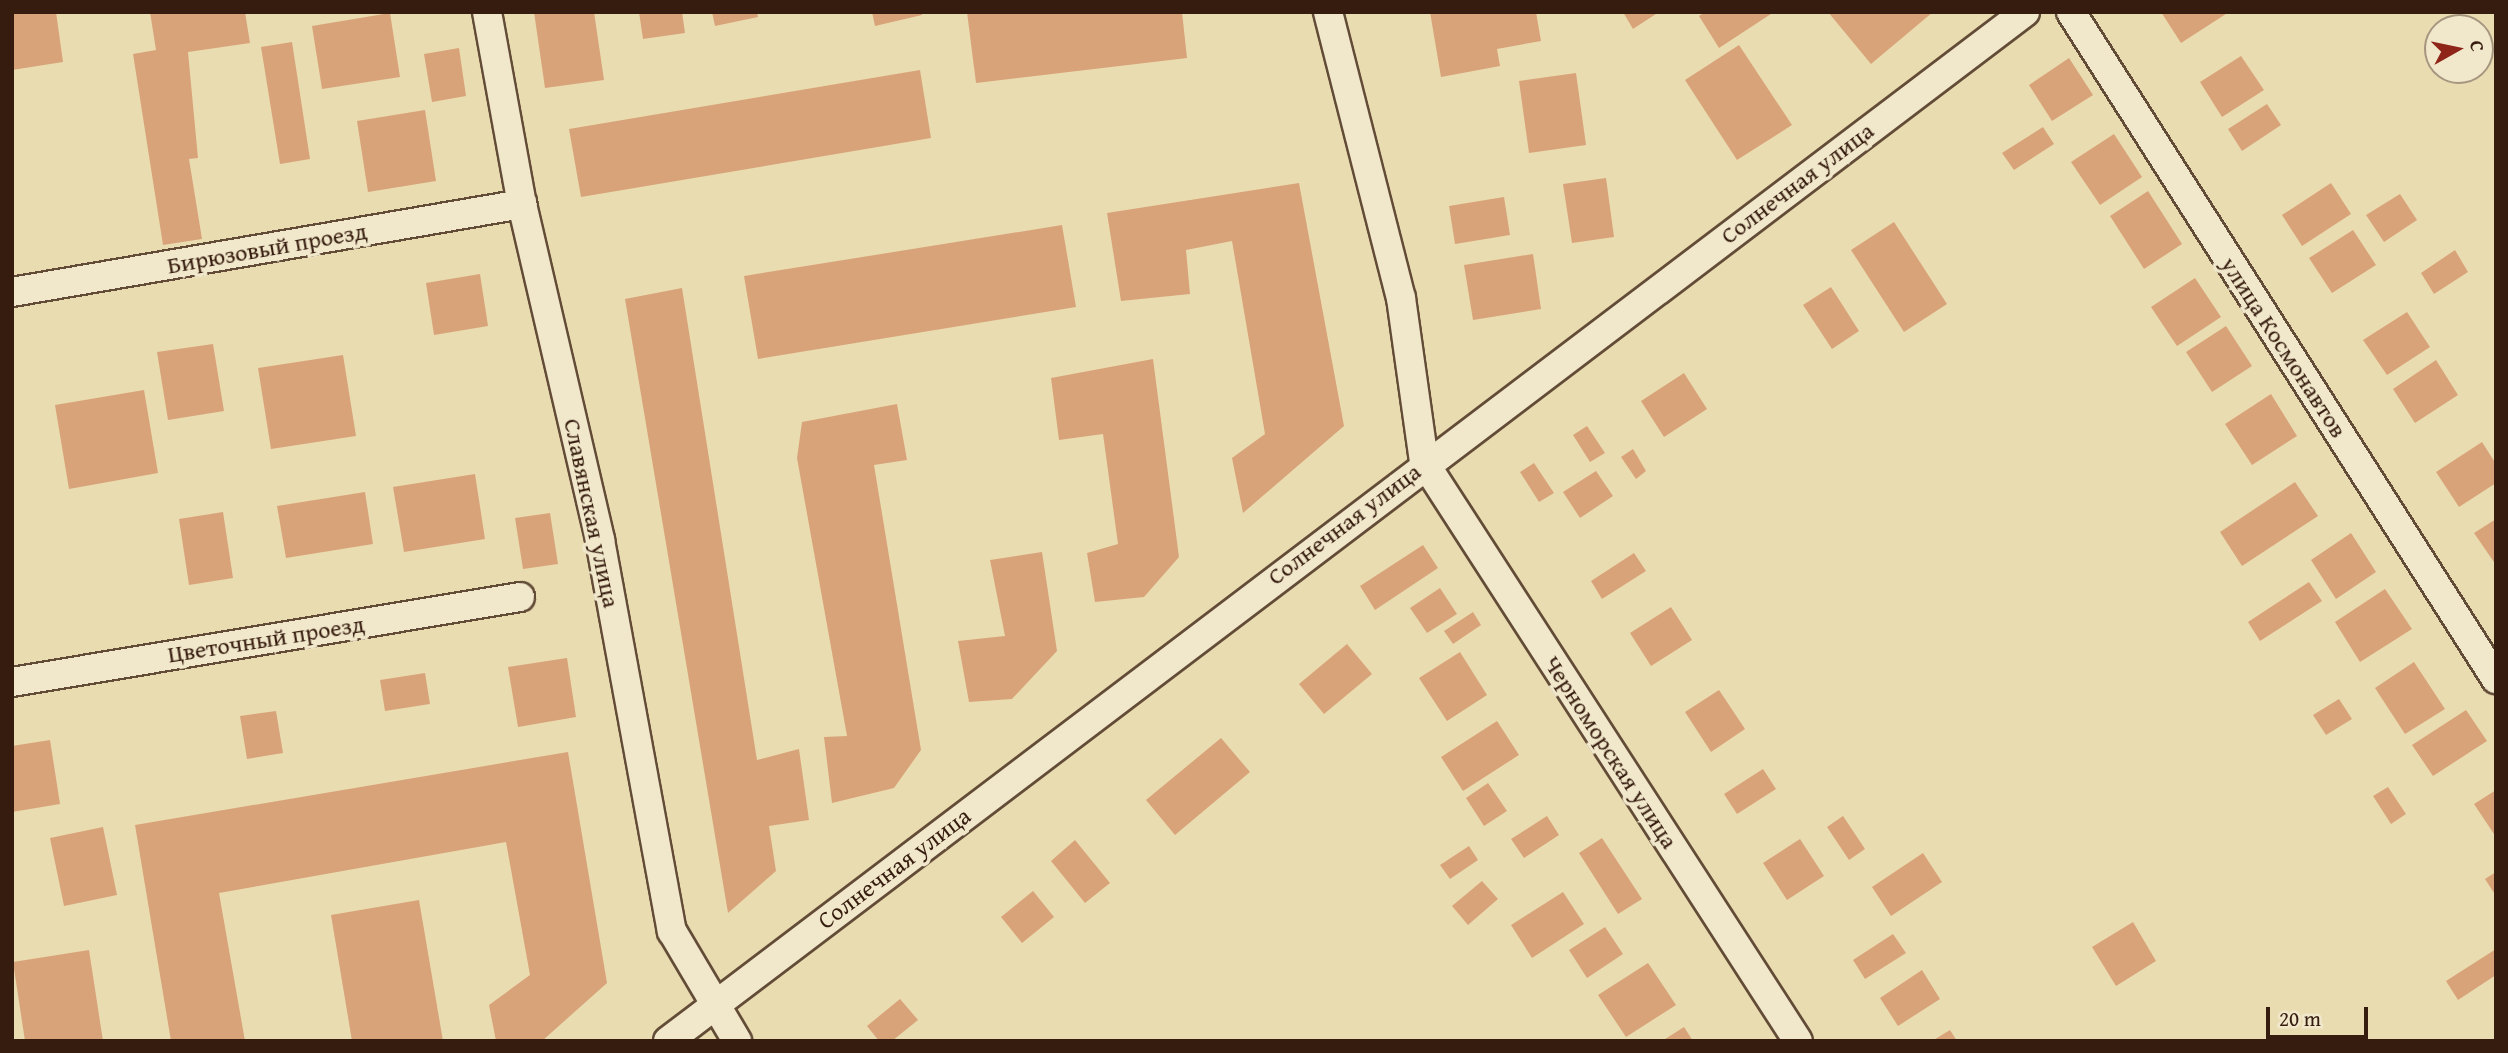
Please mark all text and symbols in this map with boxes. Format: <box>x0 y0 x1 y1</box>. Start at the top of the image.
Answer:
north arrow <box>2424 14 2494 84</box>
text: С <box>2463 39 2492 54</box>
street label: Солнечная улица <box>1715 116 1879 250</box>
street label: Бирюзовый проезд <box>165 216 369 280</box>
street label: улица Космонавтов <box>2215 251 2353 443</box>
street label: Славянская улица <box>558 416 626 610</box>
street label: Солнечная улица <box>1262 457 1426 591</box>
street label: Цветочный проезд <box>166 609 366 669</box>
street label: Черноморская улица <box>1538 650 1684 854</box>
street label: Солнечная улица <box>812 801 976 935</box>
scale bar <box>2270 993 2372 1038</box>
text: 20 m <box>2279 1003 2321 1034</box>

